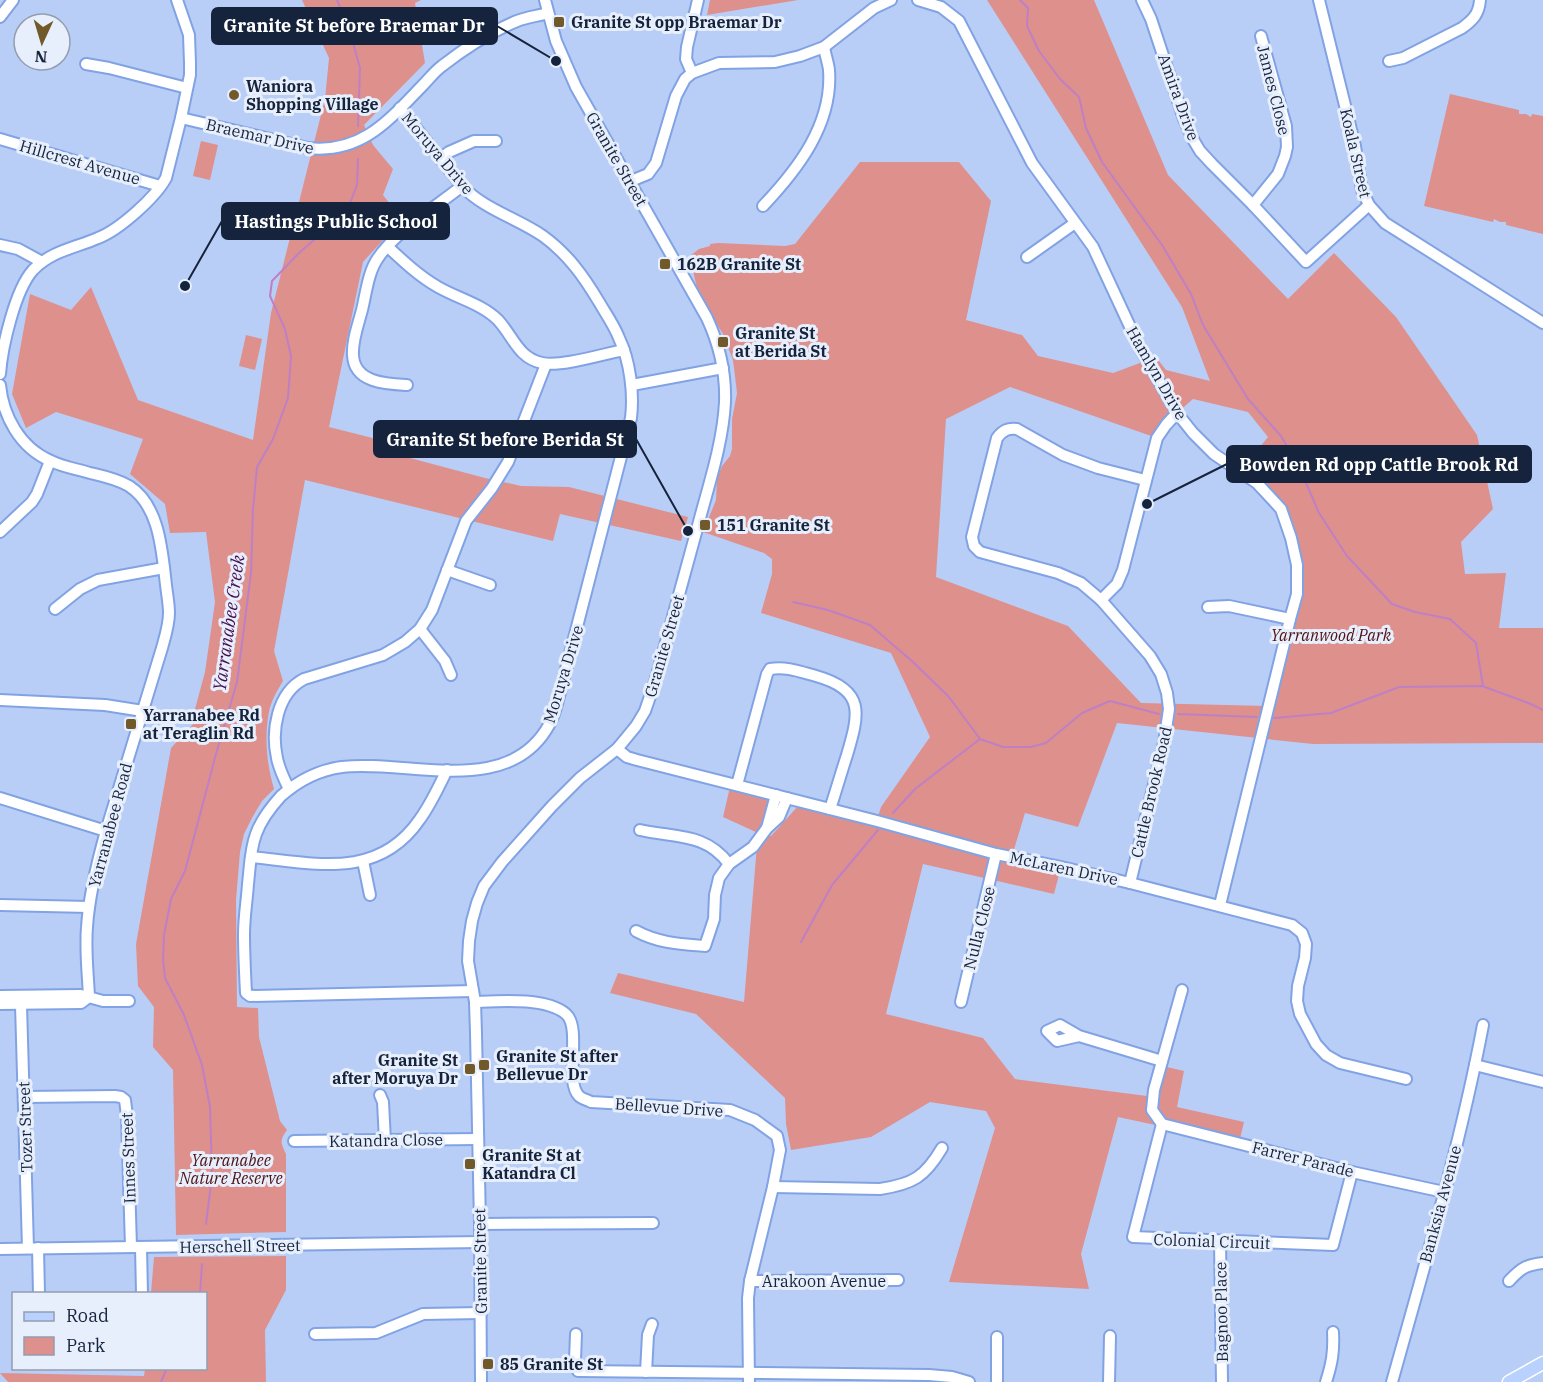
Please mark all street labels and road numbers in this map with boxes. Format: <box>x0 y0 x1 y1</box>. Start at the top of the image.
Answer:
street label: James Close <box>1253 43 1295 137</box>
street label: Amira Drive <box>1154 51 1204 143</box>
street label: Koala Street <box>1336 106 1376 200</box>
street label: Moruya Drive <box>398 108 478 198</box>
street label: Granite Street <box>582 108 652 210</box>
street label: Braemar Drive <box>204 114 316 158</box>
street label: Hillcrest Avenue <box>17 135 143 189</box>
street label: Hamlyn Drive <box>1122 323 1192 423</box>
street label: Granite Street <box>640 592 688 699</box>
street label: Moruya Drive <box>539 623 587 725</box>
street label: Cattle Brook Road <box>1126 724 1176 860</box>
street label: Yarranabee Road <box>84 760 136 890</box>
street label: McLaren Drive <box>1008 847 1120 889</box>
street label: Nulla Close <box>959 884 999 972</box>
street label: Tozer Street <box>13 1081 37 1173</box>
street label: Bellevue Drive <box>614 1093 724 1121</box>
street label: Innes Street <box>116 1112 140 1204</box>
street label: Katandra Close <box>329 1129 443 1151</box>
street label: Farrer Parade <box>1250 1137 1356 1181</box>
street label: Banksia Avenue <box>1415 1143 1465 1265</box>
street label: Granite Street <box>469 1208 491 1314</box>
street label: Colonial Circuit <box>1153 1229 1271 1253</box>
street label: Herschell Street <box>179 1235 301 1257</box>
street label: Bagnoo Place <box>1210 1262 1232 1362</box>
street label: Arakoon Avenue <box>762 1271 886 1291</box>

